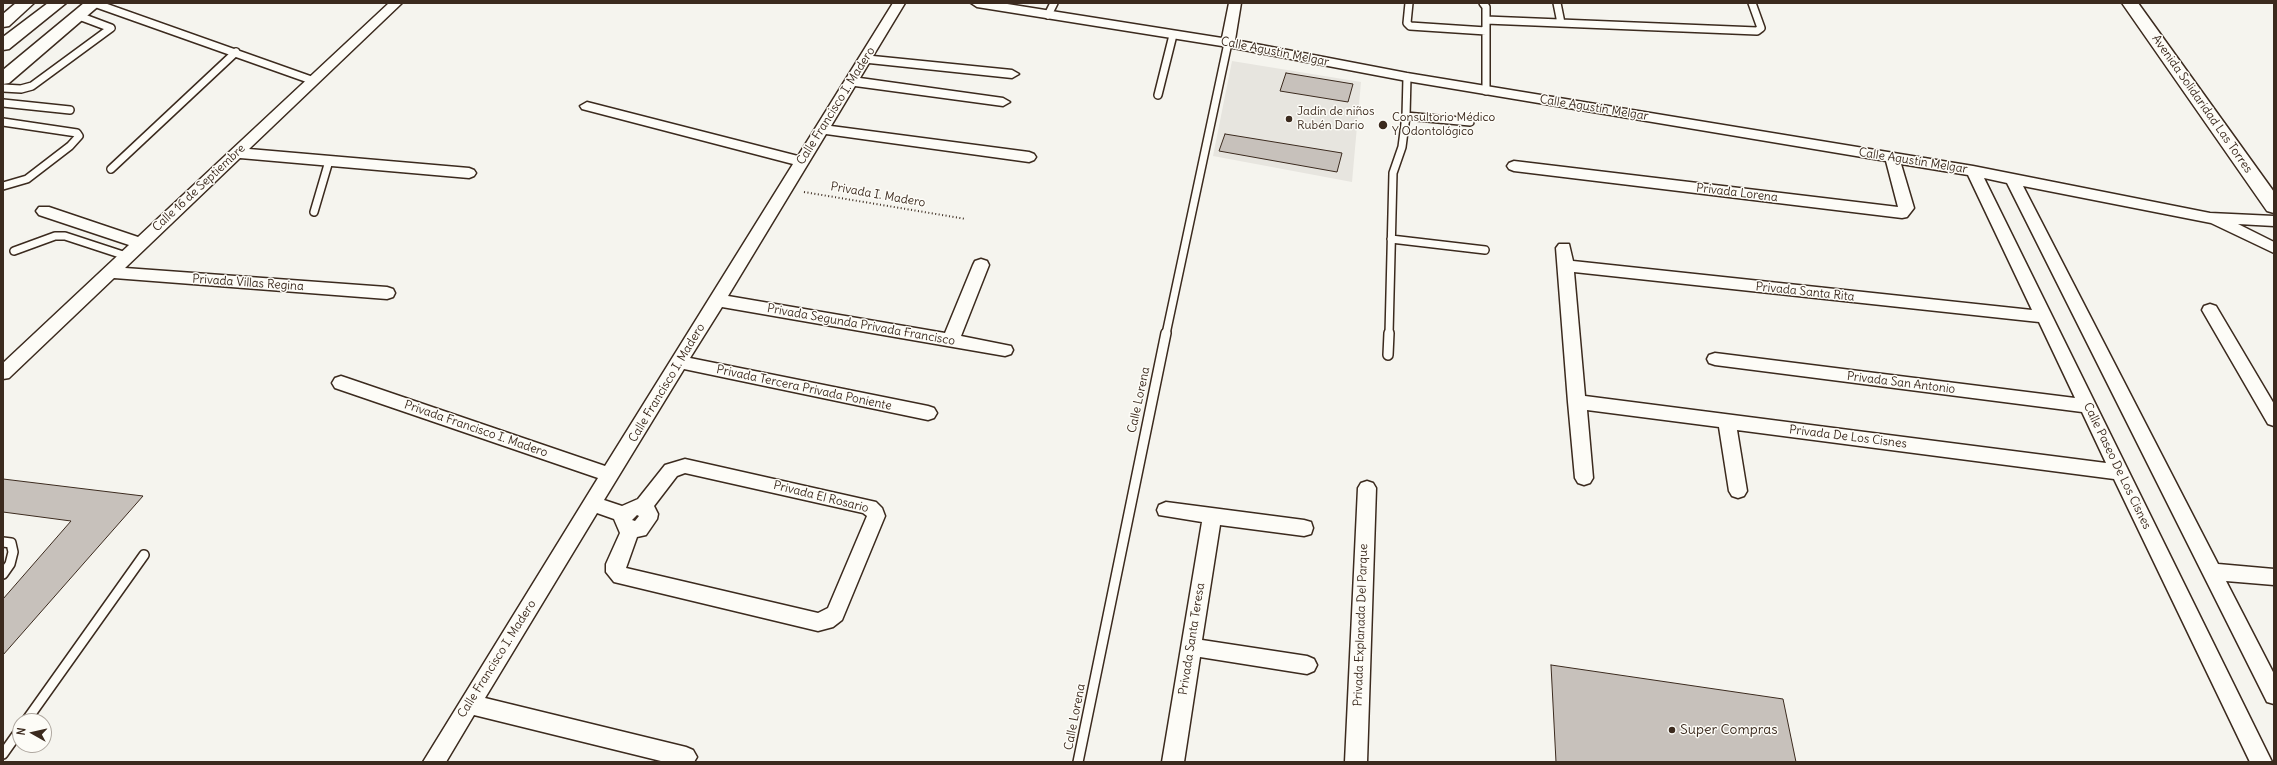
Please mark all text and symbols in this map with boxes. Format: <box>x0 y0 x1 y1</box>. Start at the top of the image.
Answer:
street label: Avenida Solidaridad Las Torres <box>2149 32 2255 176</box>
street label: Calle Agustín Melgar <box>1220 34 1330 70</box>
street label: Calle Francisco I. Madero <box>794 44 878 168</box>
street label: Calle Agustín Melgar <box>1539 92 1649 124</box>
place label: Jadín de niños Rubén Dario <box>1297 105 1375 133</box>
place label: Consultorio Médico Y Odontológico <box>1392 111 1495 139</box>
marker: Jadín de niños Rubén Dario <box>1284 114 1294 124</box>
marker: Consultorio Médico Y Odontológico <box>1377 119 1389 131</box>
street label: Calle 16 de Septiembre <box>150 141 248 235</box>
street label: Calle Agustín Melgar <box>1858 145 1968 177</box>
street label: Privada I. Madero <box>829 180 927 210</box>
street label: Privada Lorena <box>1695 181 1779 205</box>
street label: Privada Villas Regina <box>192 272 304 294</box>
street label: Privada Santa Rita <box>1755 280 1855 304</box>
street label: Privada Segunda Privada Francisco <box>766 301 956 349</box>
street label: Calle Francisco I. Madero <box>626 321 708 445</box>
street label: Privada Tercera Privada Poniente <box>715 362 893 414</box>
street label: Calle Lorena <box>1125 366 1153 434</box>
street label: Privada San Antonio <box>1846 369 1956 397</box>
street label: Privada Francisco I. Madero <box>402 398 550 460</box>
street label: Calle Paseo De Los Cisnes <box>2080 400 2154 532</box>
street label: Privada De Los Cisnes <box>1788 423 1908 451</box>
street label: Privada El Rosario <box>772 478 870 516</box>
street label: Privada Explanada Del Parque <box>1351 543 1371 707</box>
street label: Privada Santa Teresa <box>1176 582 1208 696</box>
street label: Calle Francisco I. Madero <box>455 597 539 721</box>
street label: Calle Lorena <box>1062 683 1088 751</box>
north arrow <box>12 713 52 753</box>
place label: Super Compras <box>1680 722 1778 738</box>
marker: Super Compras <box>1667 725 1677 735</box>
text: N <box>14 727 29 736</box>

